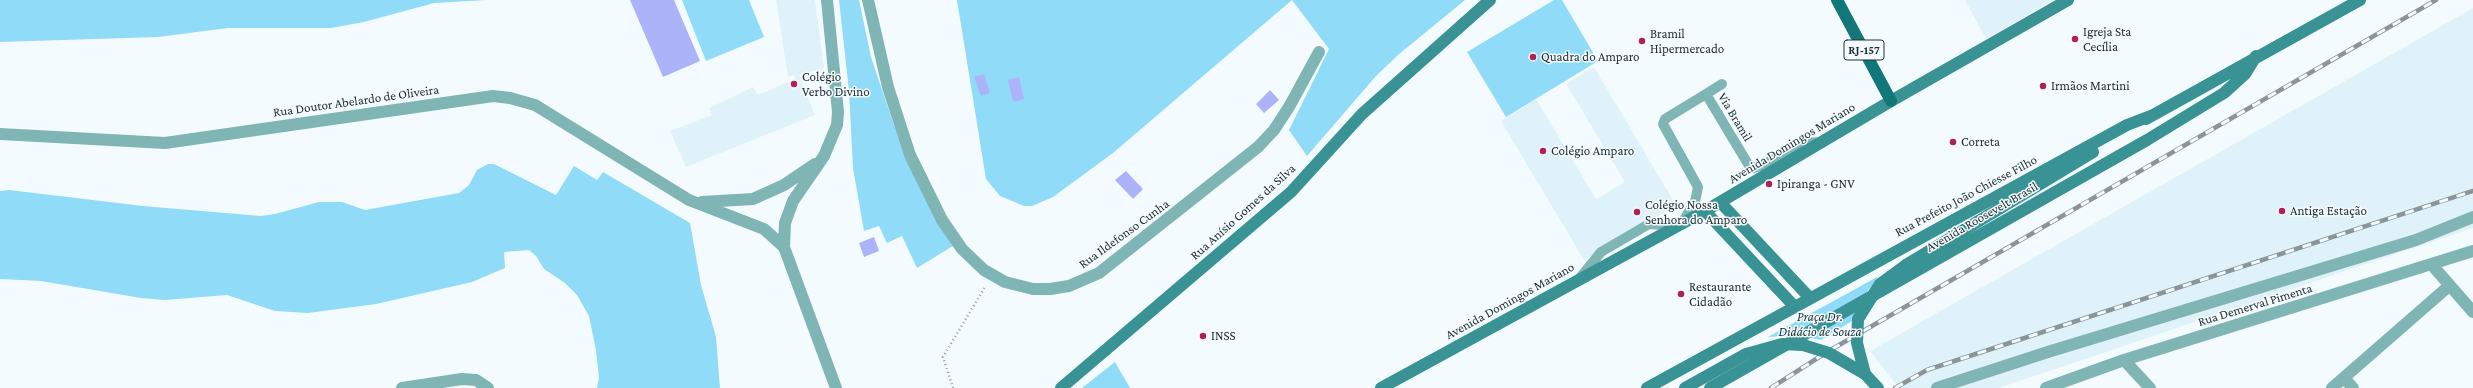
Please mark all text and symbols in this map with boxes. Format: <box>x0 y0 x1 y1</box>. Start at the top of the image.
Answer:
place label: Igreja Sta Cecília <box>2083 24 2131 55</box>
place label: Bramil Hipermercado <box>1650 26 1724 57</box>
marker: Igreja Sta Cecília <box>2070 34 2080 44</box>
marker: Bramil Hipermercado <box>1637 36 1647 46</box>
road number: RJ-157 <box>1844 40 1884 60</box>
place label: Quadra do Amparo <box>1541 49 1639 65</box>
marker: Quadra do Amparo <box>1528 52 1538 62</box>
place label: Colégio Verbo Divino <box>802 69 870 100</box>
place label: Irmãos Martini <box>2051 78 2130 94</box>
marker: Colégio Verbo Divino <box>789 79 799 89</box>
marker: Irmãos Martini <box>2038 81 2048 91</box>
street label: Rua Doutor Abelardo de Oliveira <box>272 82 440 120</box>
street label: Via Bramil <box>1714 90 1756 144</box>
street label: Avenida Domingos Mariano <box>1726 99 1858 187</box>
place label: Correta <box>1961 134 2000 150</box>
marker: Correta <box>1948 137 1958 147</box>
place label: Colégio Amparo <box>1551 143 1634 159</box>
marker: Colégio Amparo <box>1538 146 1548 156</box>
street label: Rua Prefeito João Chiesse Filho <box>1892 152 2040 240</box>
street label: Rua Anísio Gomes da Silva <box>1187 161 1299 263</box>
place label: Ipiranga - GNV <box>1777 176 1855 192</box>
marker: Ipiranga - GNV <box>1764 179 1774 189</box>
street label: Avenida Roosevelt Brasil <box>1923 179 2041 255</box>
street label: Rua Ildefonso Cunha <box>1076 196 1172 272</box>
place label: Colégio Nossa Senhora do Amparo <box>1645 197 1747 228</box>
place label: Antiga Estação <box>2290 203 2367 219</box>
marker: Antiga Estação <box>2277 206 2287 216</box>
marker: Colégio Nossa Senhora do Amparo <box>1632 207 1642 217</box>
street label: Avenida Domingos Mariano <box>1443 259 1577 343</box>
place label: Restaurante Cidadão <box>1689 279 1751 310</box>
street label: Rua Demerval Pimenta <box>2196 280 2314 330</box>
marker: Restaurante Cidadão <box>1676 289 1686 299</box>
park label: Praça Dr. Didácio de Souza <box>1778 309 1862 340</box>
place label: INSS <box>1211 328 1236 344</box>
marker: INSS <box>1198 331 1208 341</box>

